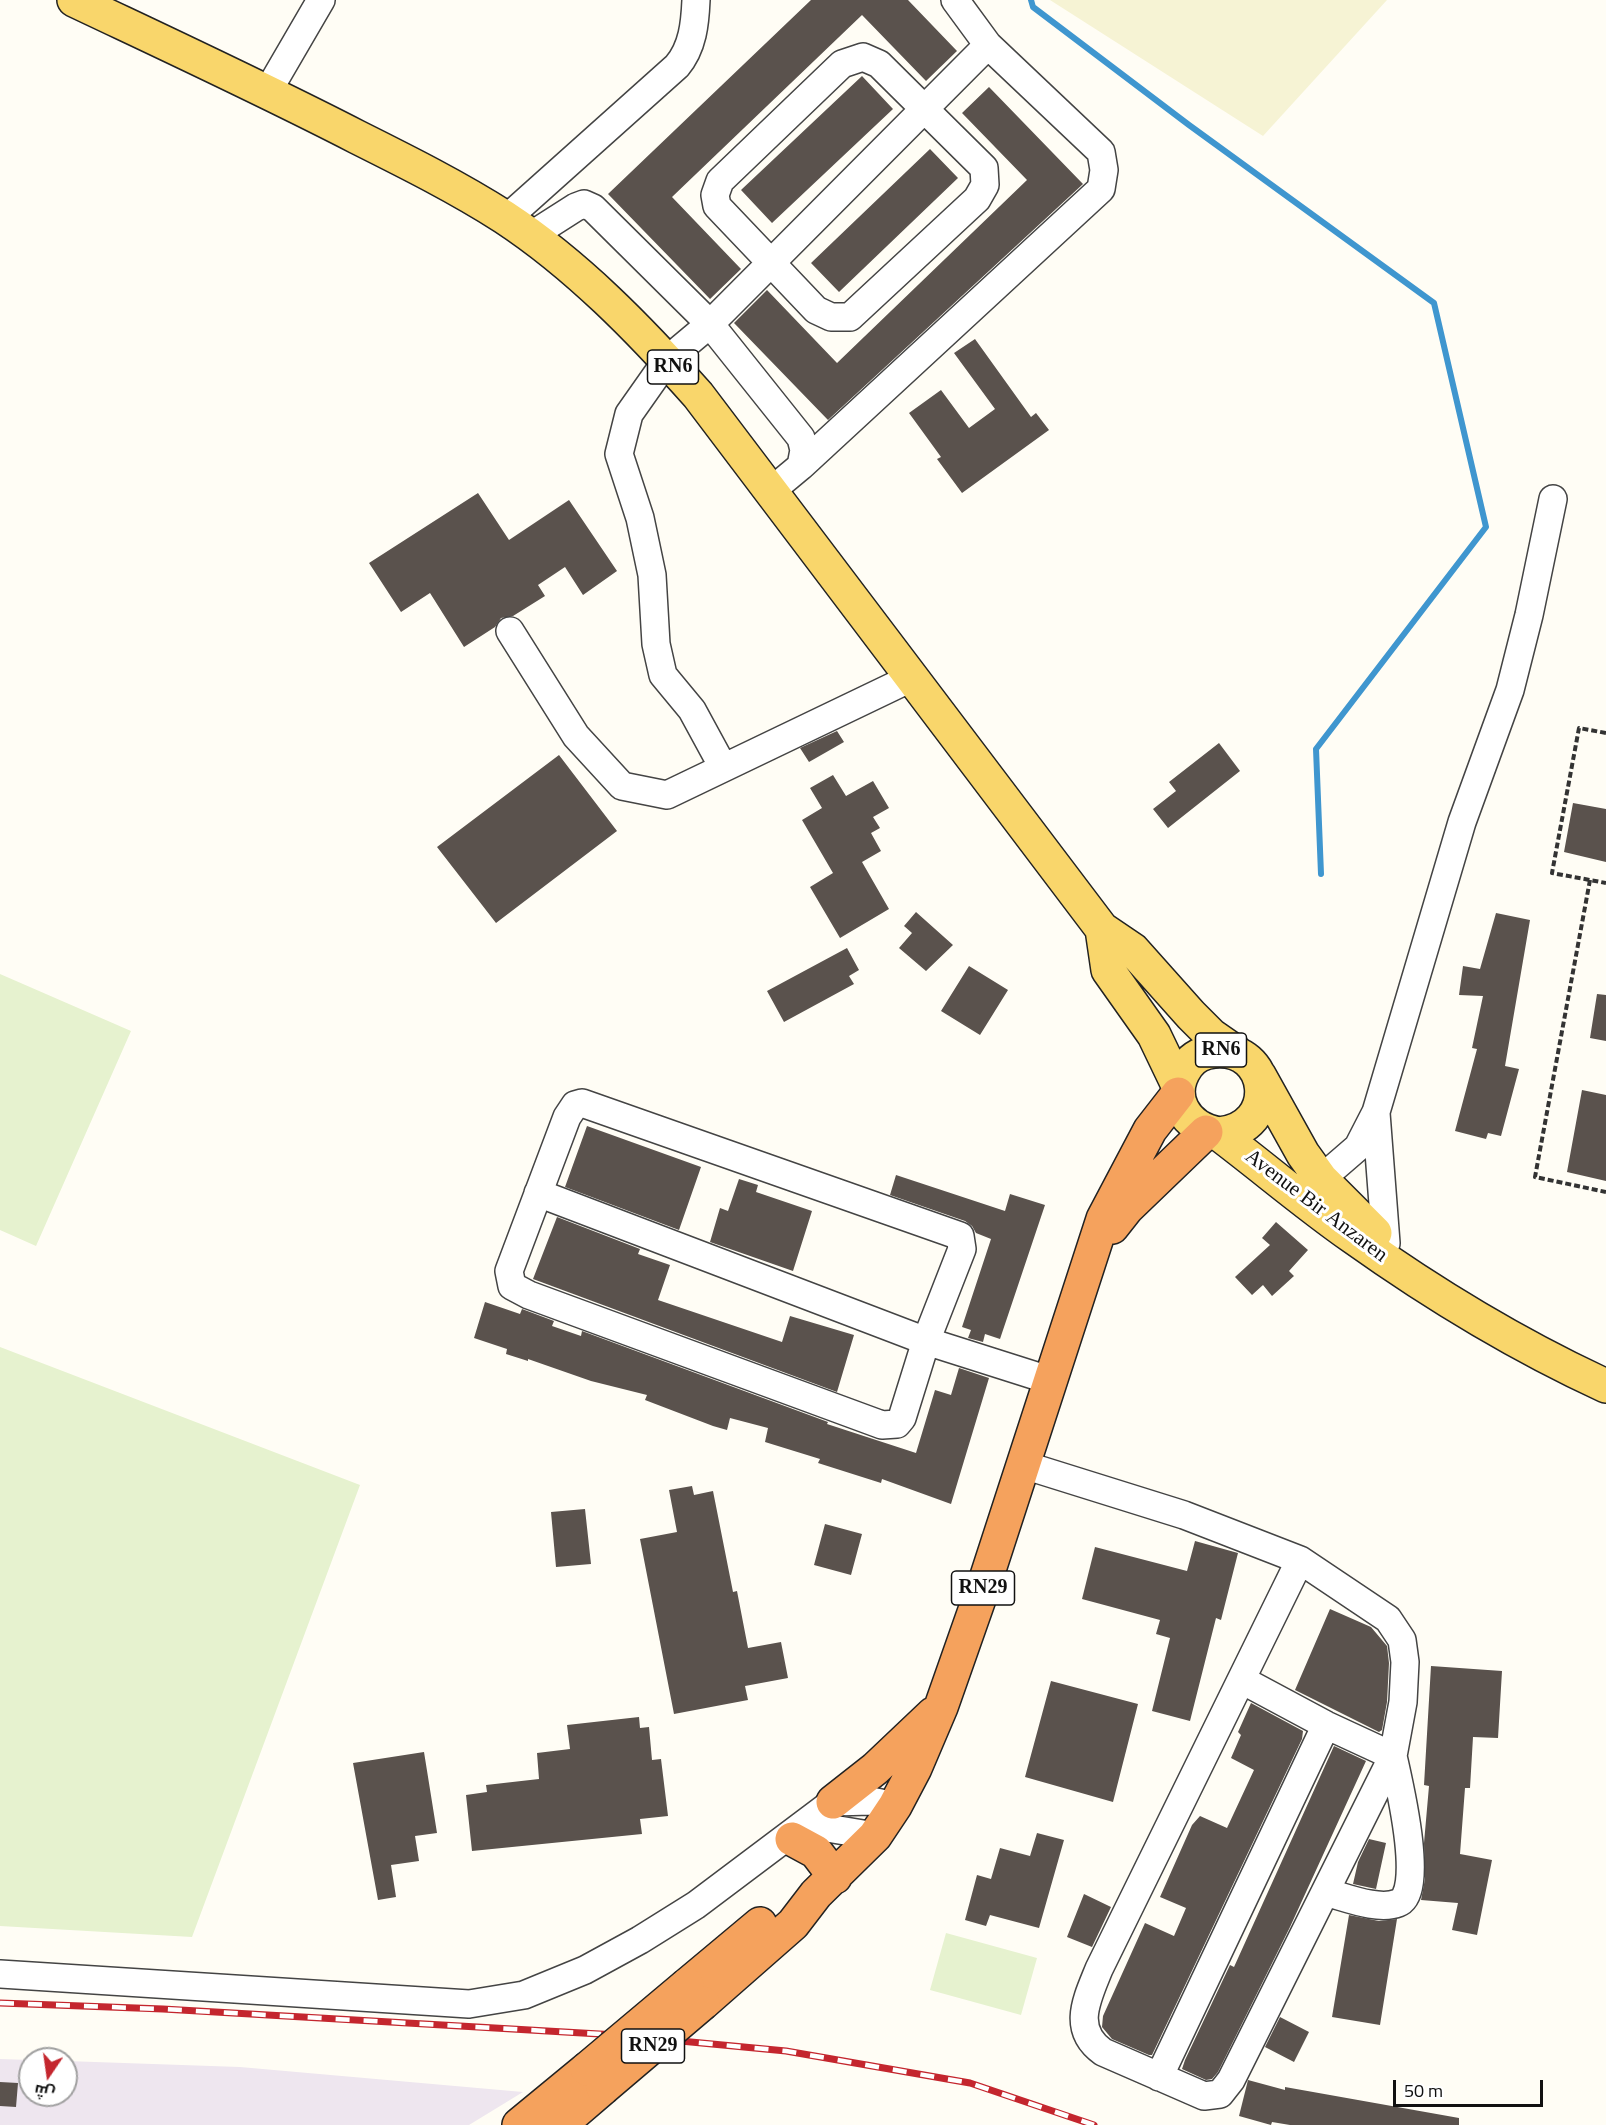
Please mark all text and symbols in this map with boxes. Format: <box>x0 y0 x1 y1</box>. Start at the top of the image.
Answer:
road number: RN6 <box>648 350 698 384</box>
road number: RN6 <box>1196 1033 1246 1067</box>
street label: Avenue Bir Anzaren <box>1239 1144 1393 1268</box>
road number: RN29 <box>952 1571 1014 1605</box>
road number: RN29 <box>622 2029 684 2063</box>
north arrow <box>18 2047 78 2107</box>
scale bar <box>1396 2068 1546 2106</box>
text: 50 m <box>1404 2074 1443 2107</box>
text: ش <box>31 2076 58 2110</box>

